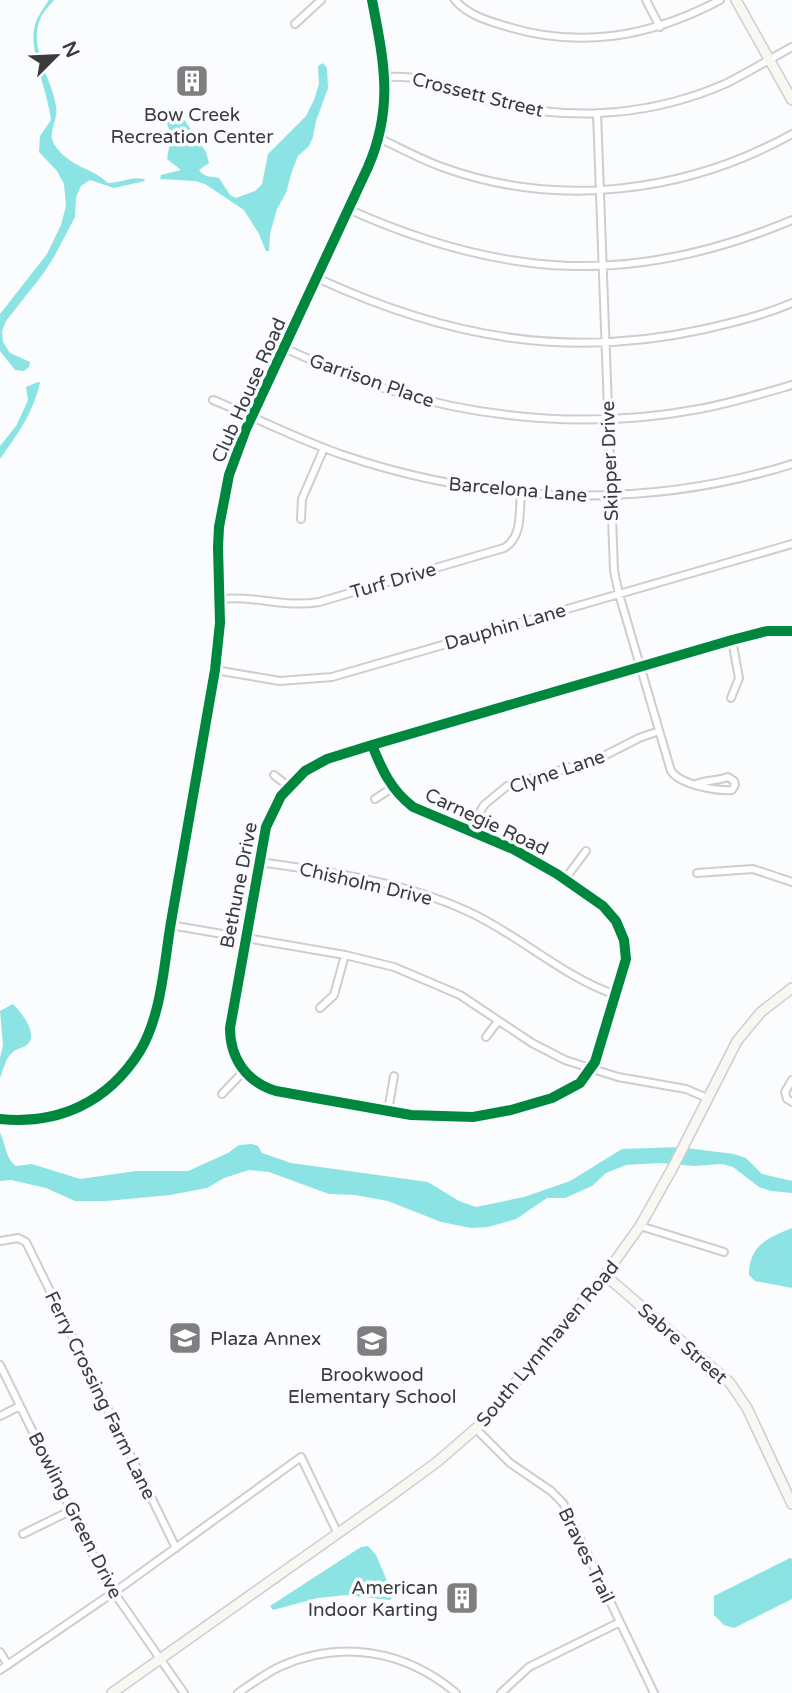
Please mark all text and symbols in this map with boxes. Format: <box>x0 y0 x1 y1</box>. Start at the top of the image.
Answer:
north arrow <box>21 21 91 91</box>
text: N <box>57 38 84 61</box>
building icon: Bow Creek Recreation Center <box>173 62 211 100</box>
street label: Crossett Street <box>410 68 546 122</box>
place label: Bow Creek Recreation Center <box>111 104 274 148</box>
street label: Club House Road <box>207 315 291 466</box>
street label: Garrison Place <box>306 349 437 413</box>
street label: Skipper Drive <box>597 400 623 522</box>
street label: Barcelona Lane <box>448 473 588 507</box>
street label: Turf Drive <box>348 558 439 604</box>
street label: Dauphin Lane <box>442 599 568 655</box>
street label: Clyne Lane <box>507 745 608 799</box>
street label: Carnegie Road <box>421 784 552 860</box>
street label: Bethune Drive <box>216 820 262 950</box>
street label: Chisholm Drive <box>297 858 434 910</box>
street label: South Lynnhaven Road <box>472 1256 624 1431</box>
street label: Ferry Crossing Farm Lane <box>40 1288 160 1503</box>
street label: Sabre Street <box>633 1299 732 1389</box>
school or university icon: Plaza Annex <box>166 1319 204 1357</box>
school or university icon: Brookwood Elementary School <box>353 1322 391 1360</box>
place label: Plaza Annex <box>210 1328 321 1350</box>
place label: Brookwood Elementary School <box>288 1364 456 1408</box>
street label: Bowling Green Drive <box>24 1429 127 1602</box>
street label: Braves Trail <box>554 1504 619 1607</box>
place label: American Indoor Karting <box>308 1577 438 1621</box>
building icon: American Indoor Karting <box>443 1579 481 1617</box>

